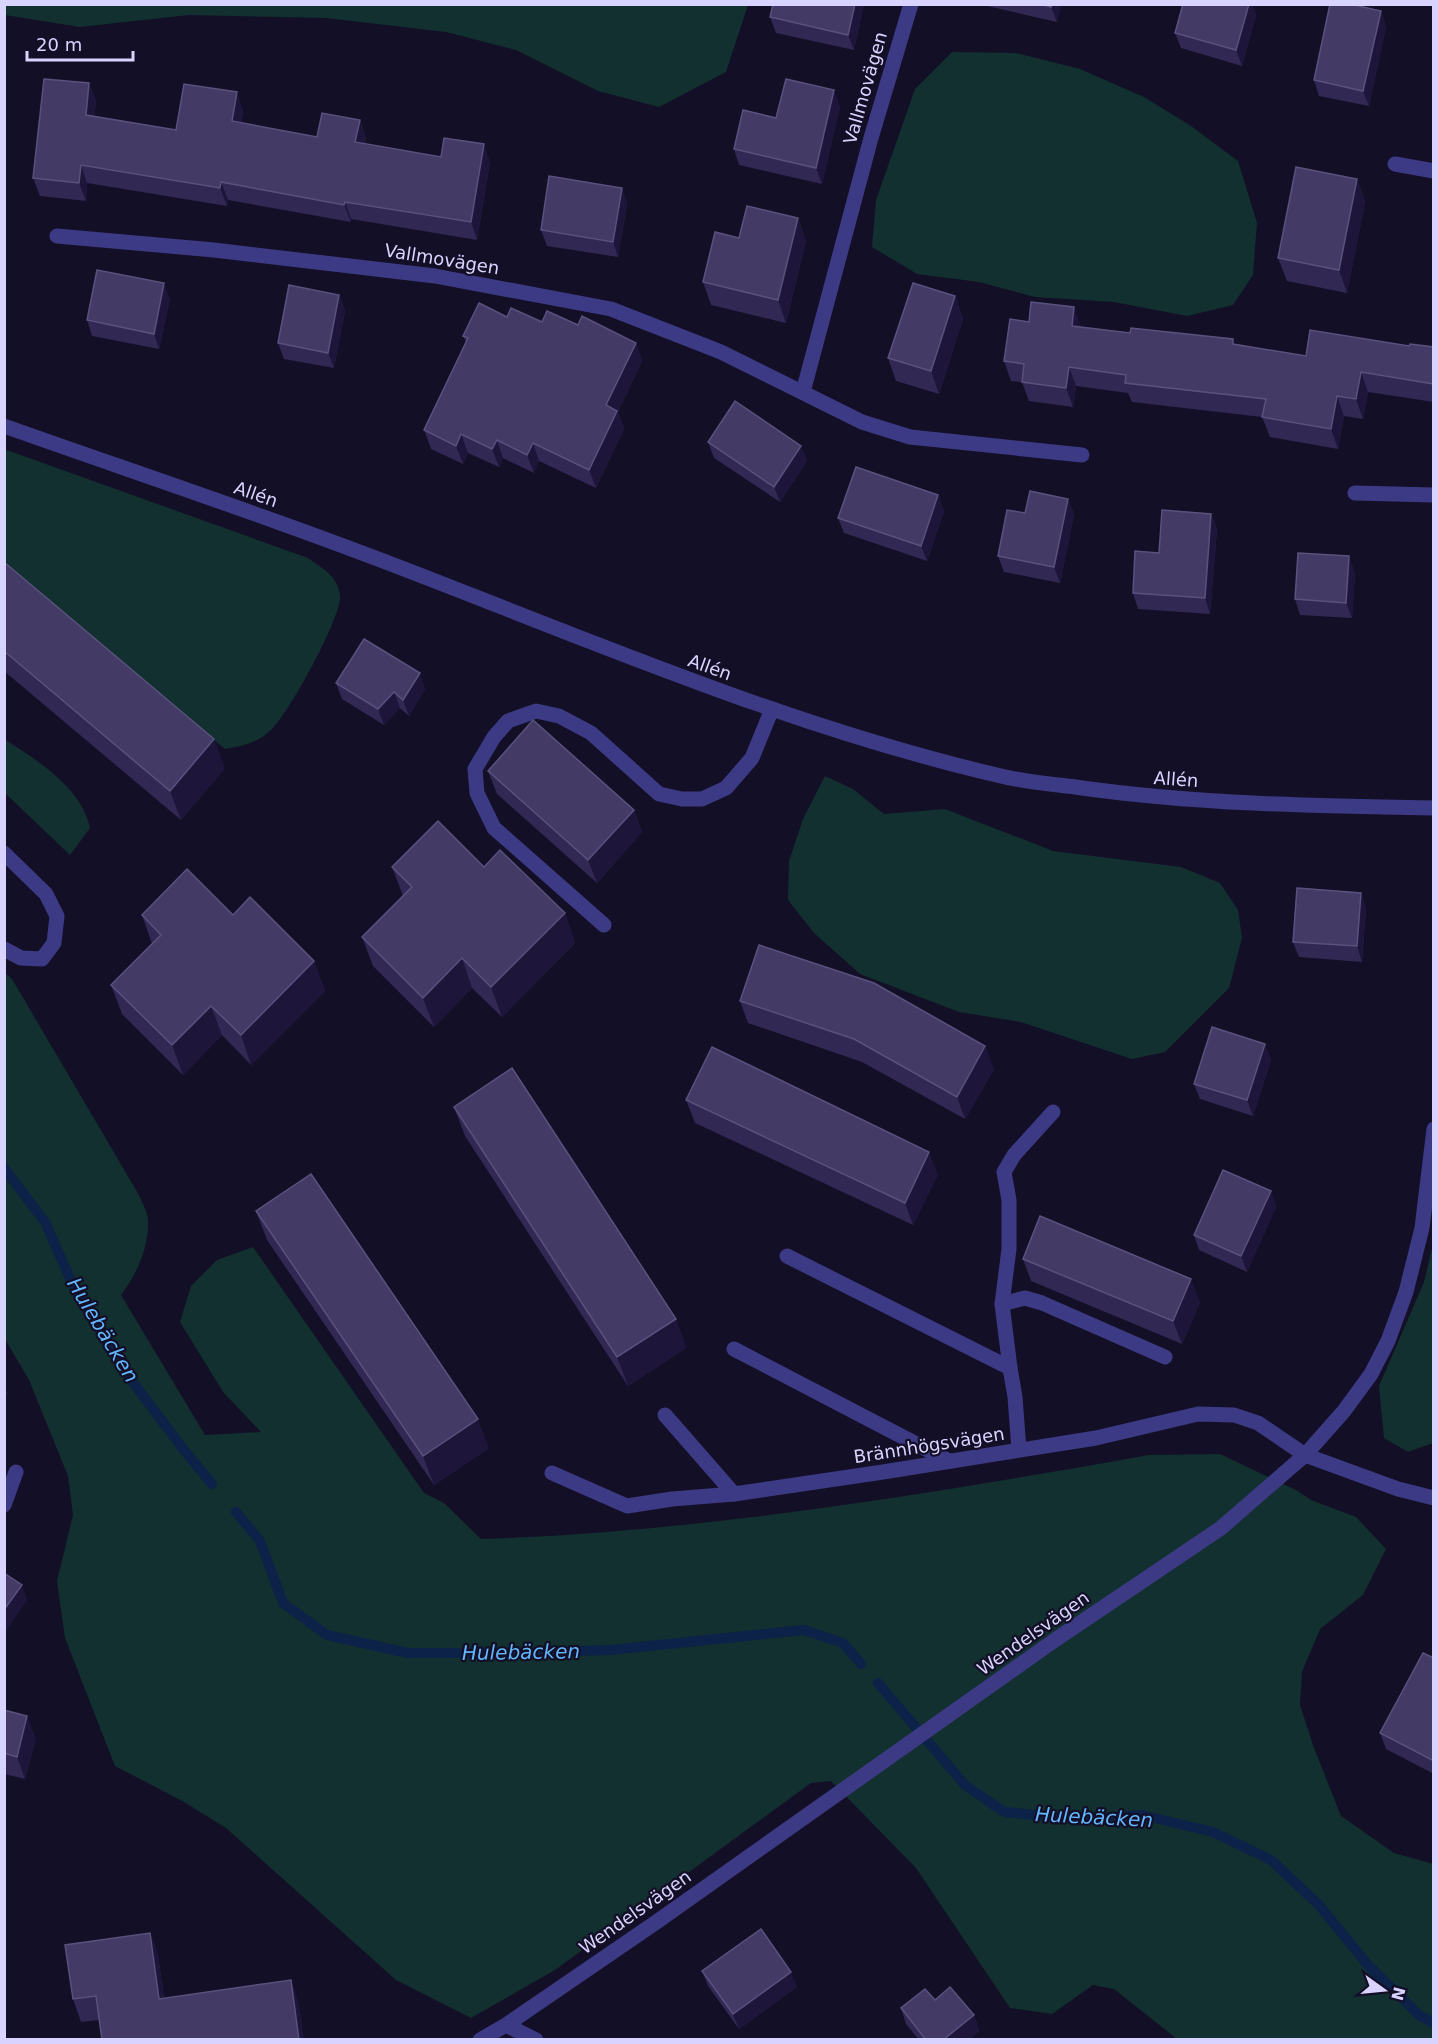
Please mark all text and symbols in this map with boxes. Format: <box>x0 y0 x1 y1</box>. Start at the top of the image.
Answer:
scale bar <box>27 24 134 62</box>
street label: Vallmovägen <box>839 29 891 147</box>
text: 20 m <box>36 34 82 55</box>
street label: Vallmovägen <box>383 240 501 278</box>
street label: Allén <box>231 477 281 511</box>
street label: Allén <box>685 649 735 685</box>
street label: Allén <box>1153 767 1199 791</box>
water label: Hulebäcken <box>62 1273 144 1387</box>
street label: Brännhögsvägen <box>852 1423 1006 1467</box>
street label: Wendelsvägen <box>973 1587 1093 1679</box>
water label: Hulebäcken <box>462 1639 580 1665</box>
water label: Hulebäcken <box>1034 1802 1154 1832</box>
street label: Wendelsvägen <box>575 1866 695 1958</box>
north arrow <box>1354 1960 1414 2020</box>
text: N <box>1387 1985 1409 2003</box>

